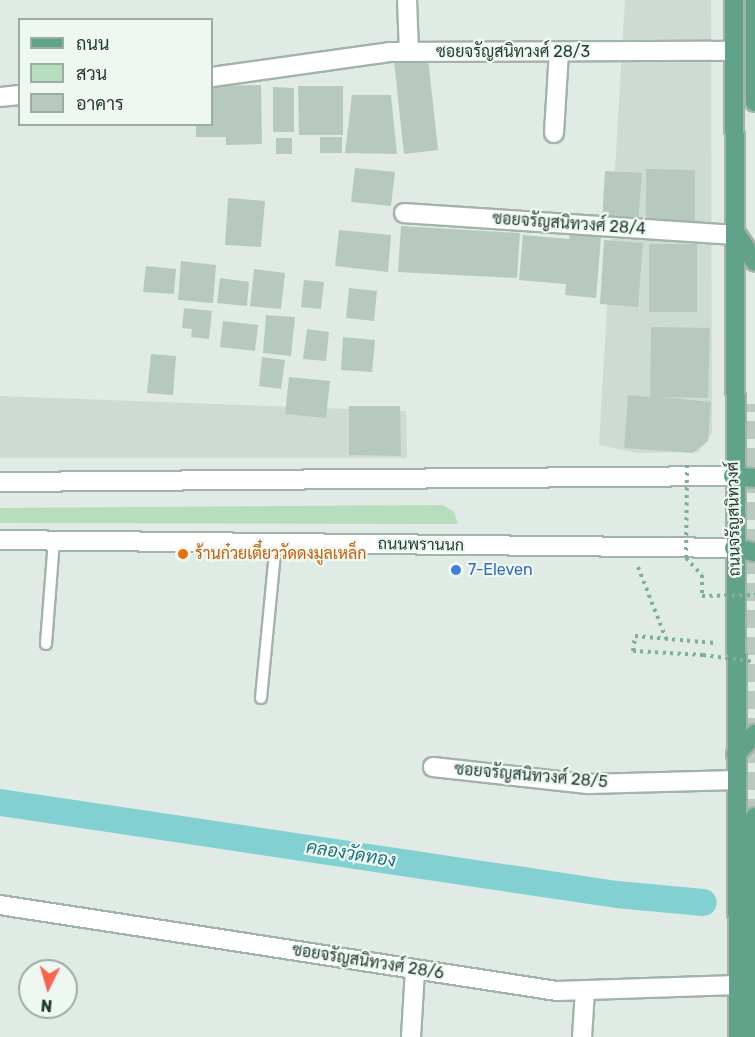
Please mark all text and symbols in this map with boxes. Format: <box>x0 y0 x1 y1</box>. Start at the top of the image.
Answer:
legend <box>18 18 213 126</box>
text: ถนน <box>76 33 109 55</box>
street label: ซอยจรัญสนิทวงศ์ 28/3 <box>436 42 590 62</box>
text: สวน <box>76 63 107 85</box>
text: อาคาร <box>76 93 124 115</box>
street label: ซอยจรัญสนิทวงศ์ 28/4 <box>492 209 646 239</box>
street label: ถนนจรัญสนิทวงศ์ <box>723 462 745 576</box>
street label: ถนนพรานนก <box>378 535 464 555</box>
place label: ร้านก๋วยเตี๋ยววัดดงมูลเหล็ก <box>195 544 366 564</box>
marker: ร้านก๋วยเตี๋ยววัดดงมูลเหล็ก <box>176 547 190 561</box>
place label: 7-Eleven <box>468 560 533 580</box>
marker: 7-Eleven <box>449 563 463 577</box>
street label: ซอยจรัญสนิทวงศ์ 28/5 <box>453 760 609 792</box>
water label: คลองวัดทอง <box>305 836 397 872</box>
street label: ซอยจรัญสนิทวงศ์ 28/6 <box>291 941 445 983</box>
north arrow <box>18 959 78 1019</box>
text: N <box>40 995 53 1015</box>

